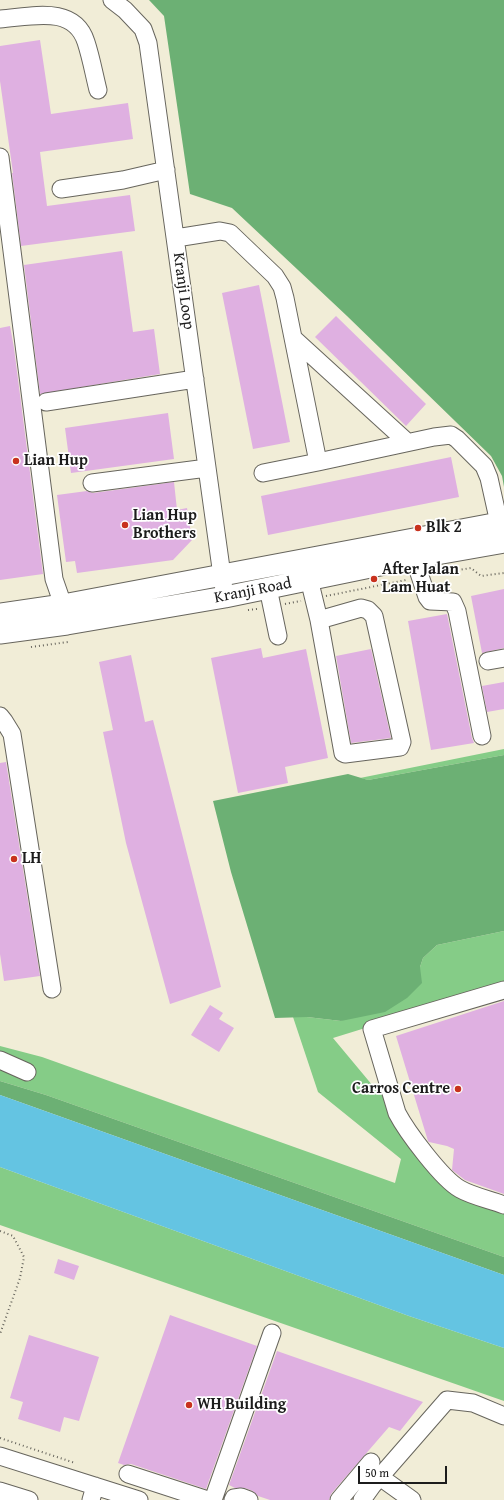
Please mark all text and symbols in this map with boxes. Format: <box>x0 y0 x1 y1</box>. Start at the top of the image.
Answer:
street label: Kranji Loop <box>168 251 198 331</box>
place label: Lian Hup <box>24 451 88 471</box>
marker: Lian Hup <box>11 456 21 466</box>
place label: Lian Hup Brothers <box>133 506 197 544</box>
place label: Blk 2 <box>426 518 462 538</box>
marker: Lian Hup Brothers <box>120 520 130 530</box>
marker: Blk 2 <box>413 523 423 533</box>
place label: After Jalan Lam Huat <box>382 560 459 598</box>
street label: Kranji Road <box>213 574 293 608</box>
marker: After Jalan Lam Huat <box>369 574 379 584</box>
place label: LH <box>22 849 41 869</box>
marker: LH <box>9 854 19 864</box>
place label: Carros Centre <box>352 1079 450 1099</box>
marker: Carros Centre <box>453 1084 463 1094</box>
place label: WH Building <box>197 1395 286 1415</box>
marker: WH Building <box>184 1400 194 1410</box>
scale bar <box>360 1458 449 1484</box>
text: 50 m <box>365 1464 389 1481</box>

